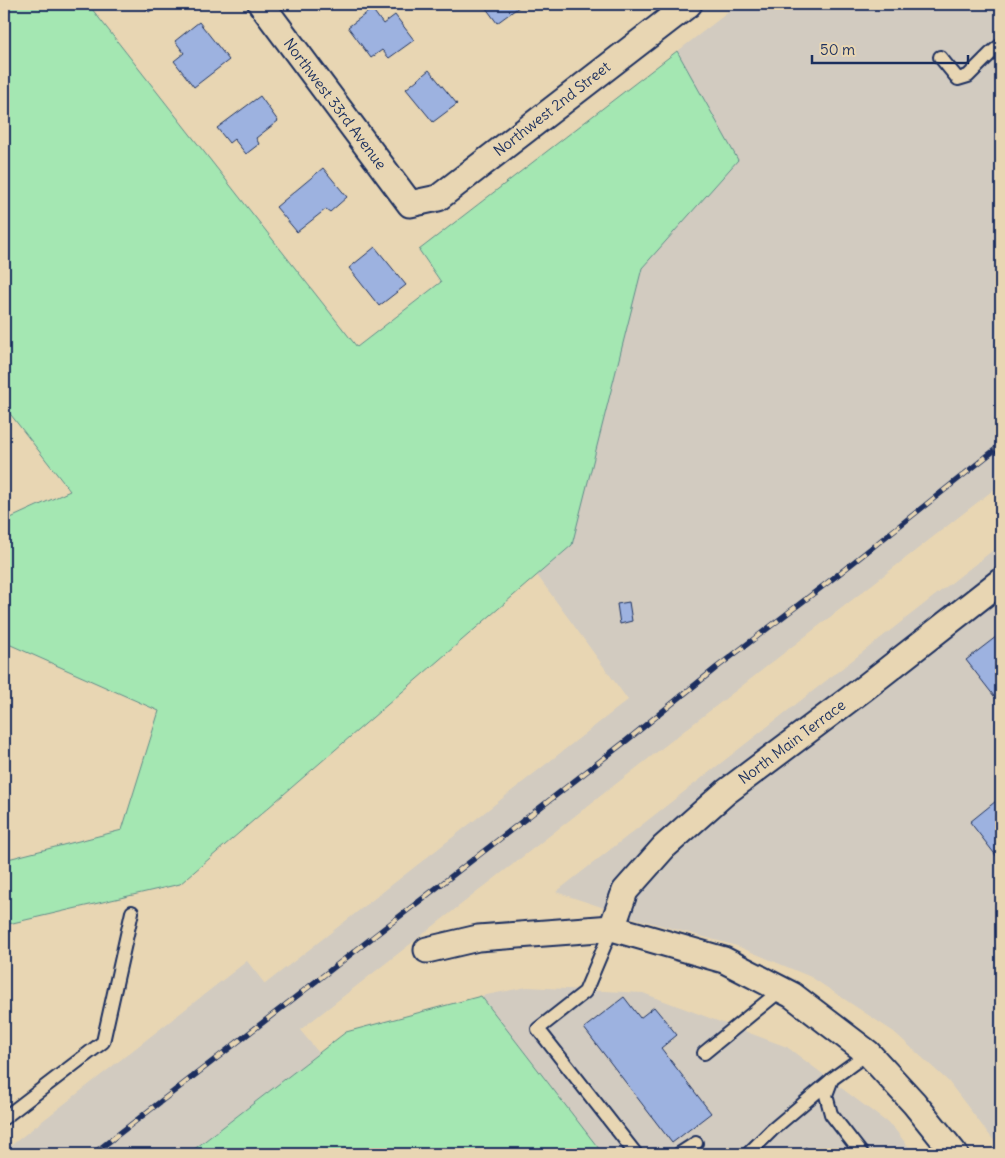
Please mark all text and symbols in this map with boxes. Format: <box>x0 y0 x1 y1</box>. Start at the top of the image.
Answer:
scale bar <box>812 32 969 64</box>
street label: Northwest 33rd Avenue <box>280 34 391 173</box>
text: 50 m <box>820 40 855 59</box>
street label: Northwest 2nd Street <box>489 57 614 160</box>
street label: North Main Terrace <box>734 695 849 788</box>

